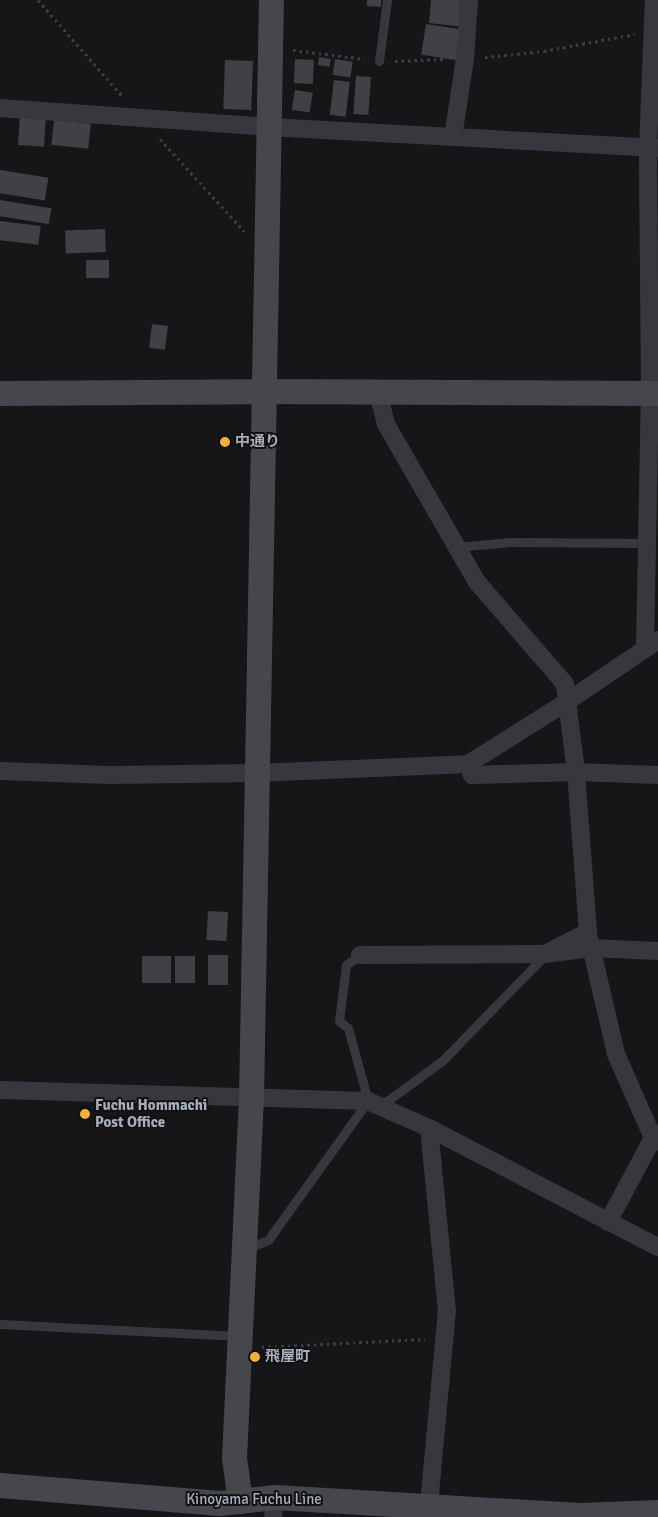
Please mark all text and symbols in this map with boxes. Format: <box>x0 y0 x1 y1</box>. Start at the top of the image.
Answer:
place label: 中通り <box>235 433 280 451</box>
marker: 中通り <box>219 436 231 448</box>
place label: Fuchu Hommachi Post Office <box>95 1096 207 1131</box>
marker: Fuchu Hommachi Post Office <box>79 1108 91 1120</box>
place label: 飛屋町 <box>265 1348 310 1366</box>
marker: 飛屋町 <box>249 1351 261 1363</box>
street label: Kinoyama Fuchu Line <box>186 1491 322 1509</box>

